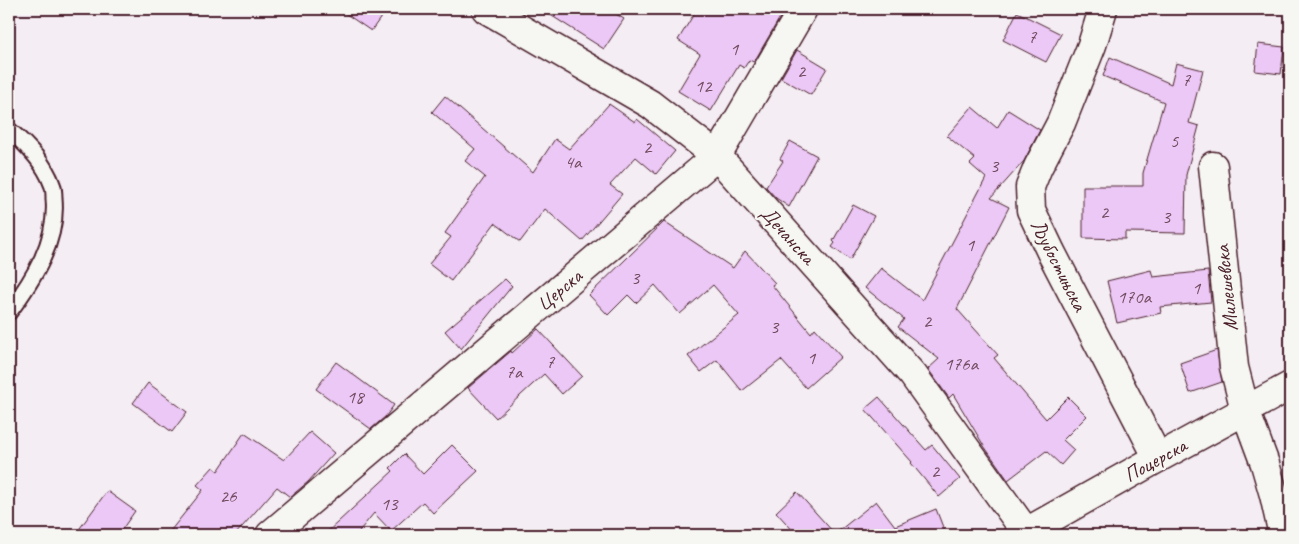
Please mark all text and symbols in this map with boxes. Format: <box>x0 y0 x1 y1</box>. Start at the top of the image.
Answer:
house number: 7 <box>1028 25 1038 49</box>
house number: 1 <box>730 37 740 61</box>
house number: 2 <box>797 59 807 83</box>
house number: 7 <box>1182 68 1192 92</box>
house number: 12 <box>694 74 713 98</box>
house number: 5 <box>1170 129 1180 153</box>
house number: 2 <box>643 135 653 159</box>
house number: 4a <box>565 150 583 174</box>
house number: 3 <box>990 154 1000 178</box>
street label: Дечанска <box>755 200 823 271</box>
house number: 2 <box>1100 200 1110 224</box>
house number: 3 <box>1162 205 1172 229</box>
street label: Љубостињска <box>1025 215 1094 317</box>
house number: 1 <box>966 233 976 257</box>
street label: Милешевска <box>1208 242 1243 332</box>
street label: Церска <box>531 262 588 317</box>
house number: 3 <box>631 266 641 290</box>
house number: 1 <box>1192 276 1202 300</box>
house number: 170a <box>1117 285 1153 309</box>
house number: 2 <box>923 309 933 333</box>
house number: 3 <box>770 315 780 339</box>
house number: 1 <box>807 346 817 370</box>
house number: 7 <box>546 350 556 374</box>
house number: 176a <box>944 352 980 376</box>
house number: 7a <box>506 360 524 384</box>
house number: 18 <box>346 385 366 409</box>
street label: Поцерска <box>1119 431 1193 488</box>
house number: 2 <box>931 459 941 483</box>
house number: 26 <box>219 484 238 508</box>
house number: 13 <box>380 492 399 516</box>

